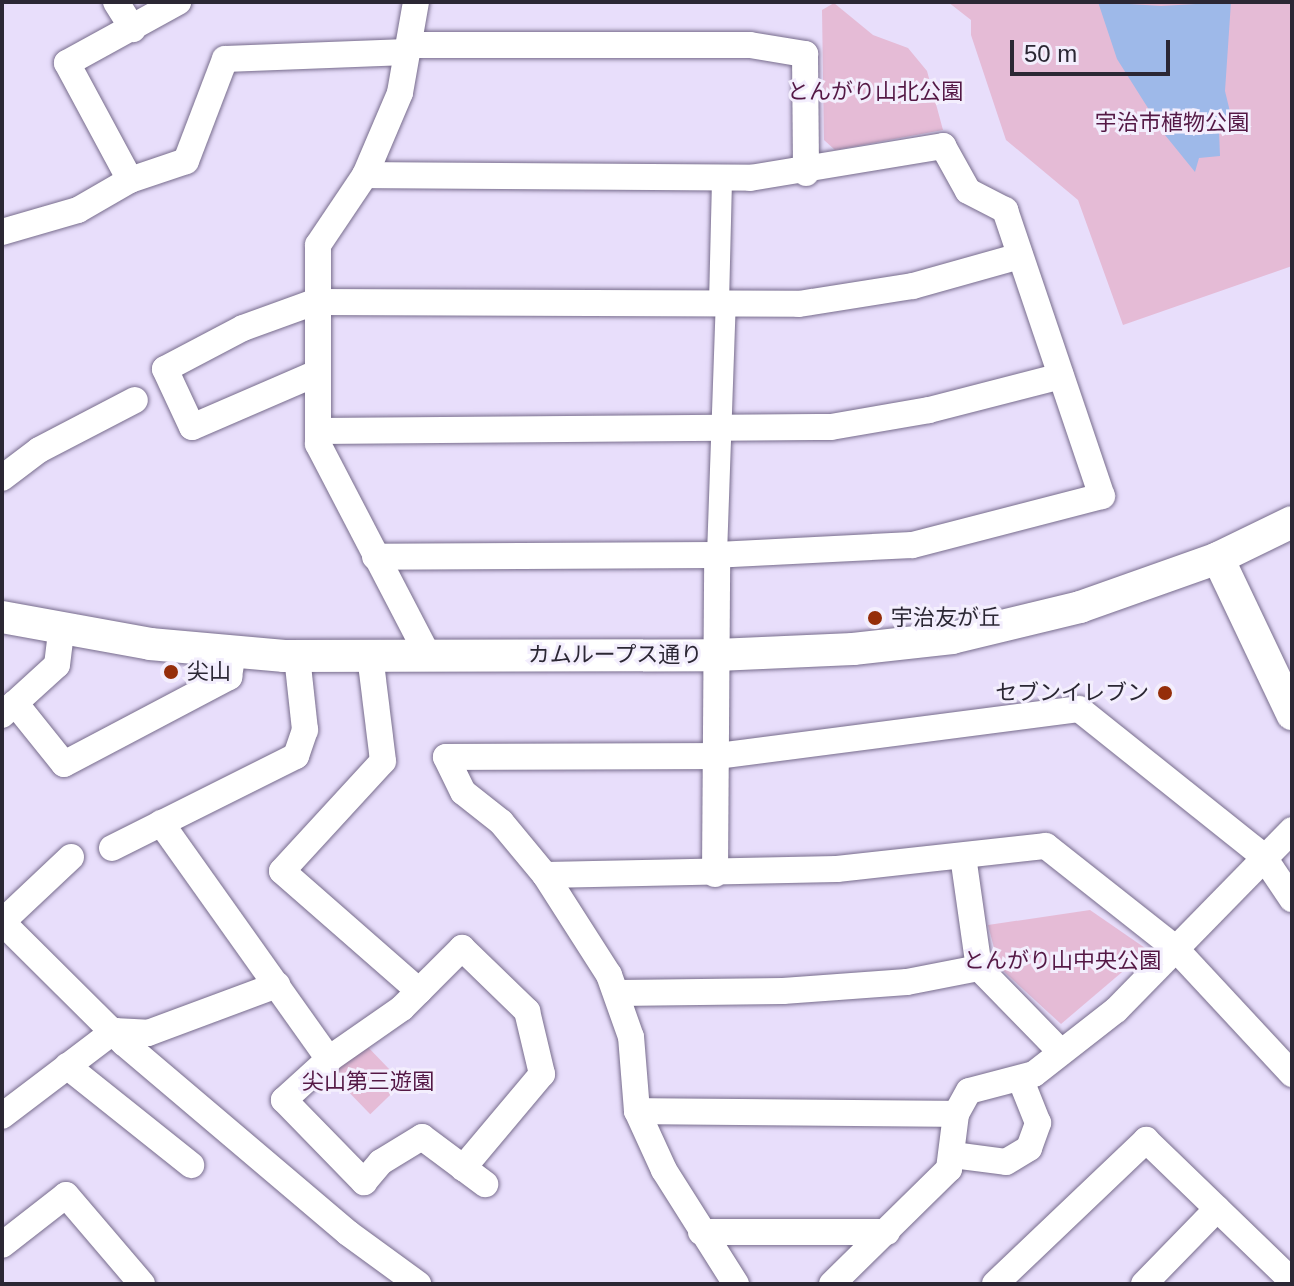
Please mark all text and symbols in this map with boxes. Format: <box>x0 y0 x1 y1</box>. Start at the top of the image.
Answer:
scale bar <box>1014 24 1174 74</box>
text: 50 m <box>1024 40 1077 67</box>
park label: とんがり山北公園 <box>787 79 963 105</box>
park label: 宇治市植物公園 <box>1095 110 1249 136</box>
place label: 宇治友が丘 <box>891 605 1001 631</box>
marker: 宇治友が丘 <box>866 609 884 627</box>
street label: カムループス通り <box>527 642 703 668</box>
place label: 尖山 <box>187 659 231 685</box>
marker: 尖山 <box>162 663 180 681</box>
place label: セブンイレブン <box>995 680 1149 706</box>
marker: セブンイレブン <box>1156 684 1174 702</box>
park label: とんがり山中央公園 <box>963 948 1161 974</box>
park label: 尖山第三遊園 <box>302 1069 434 1095</box>

